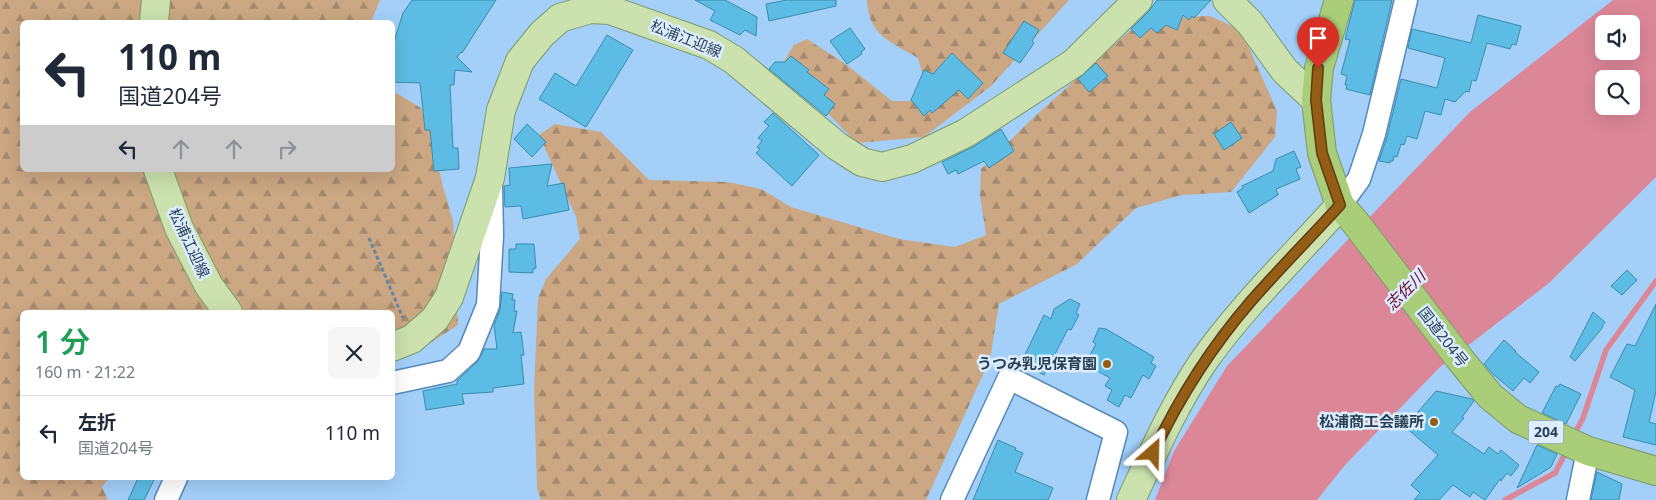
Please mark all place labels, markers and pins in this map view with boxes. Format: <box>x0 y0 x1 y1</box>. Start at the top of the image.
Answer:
pin <box>1297 17 1339 68</box>
place label: うつみ乳児保育園 <box>977 353 1097 373</box>
marker: うつみ乳児保育園 <box>1101 358 1113 370</box>
place label: 松浦商工会議所 <box>1319 411 1424 431</box>
marker: 松浦商工会議所 <box>1428 416 1440 428</box>

